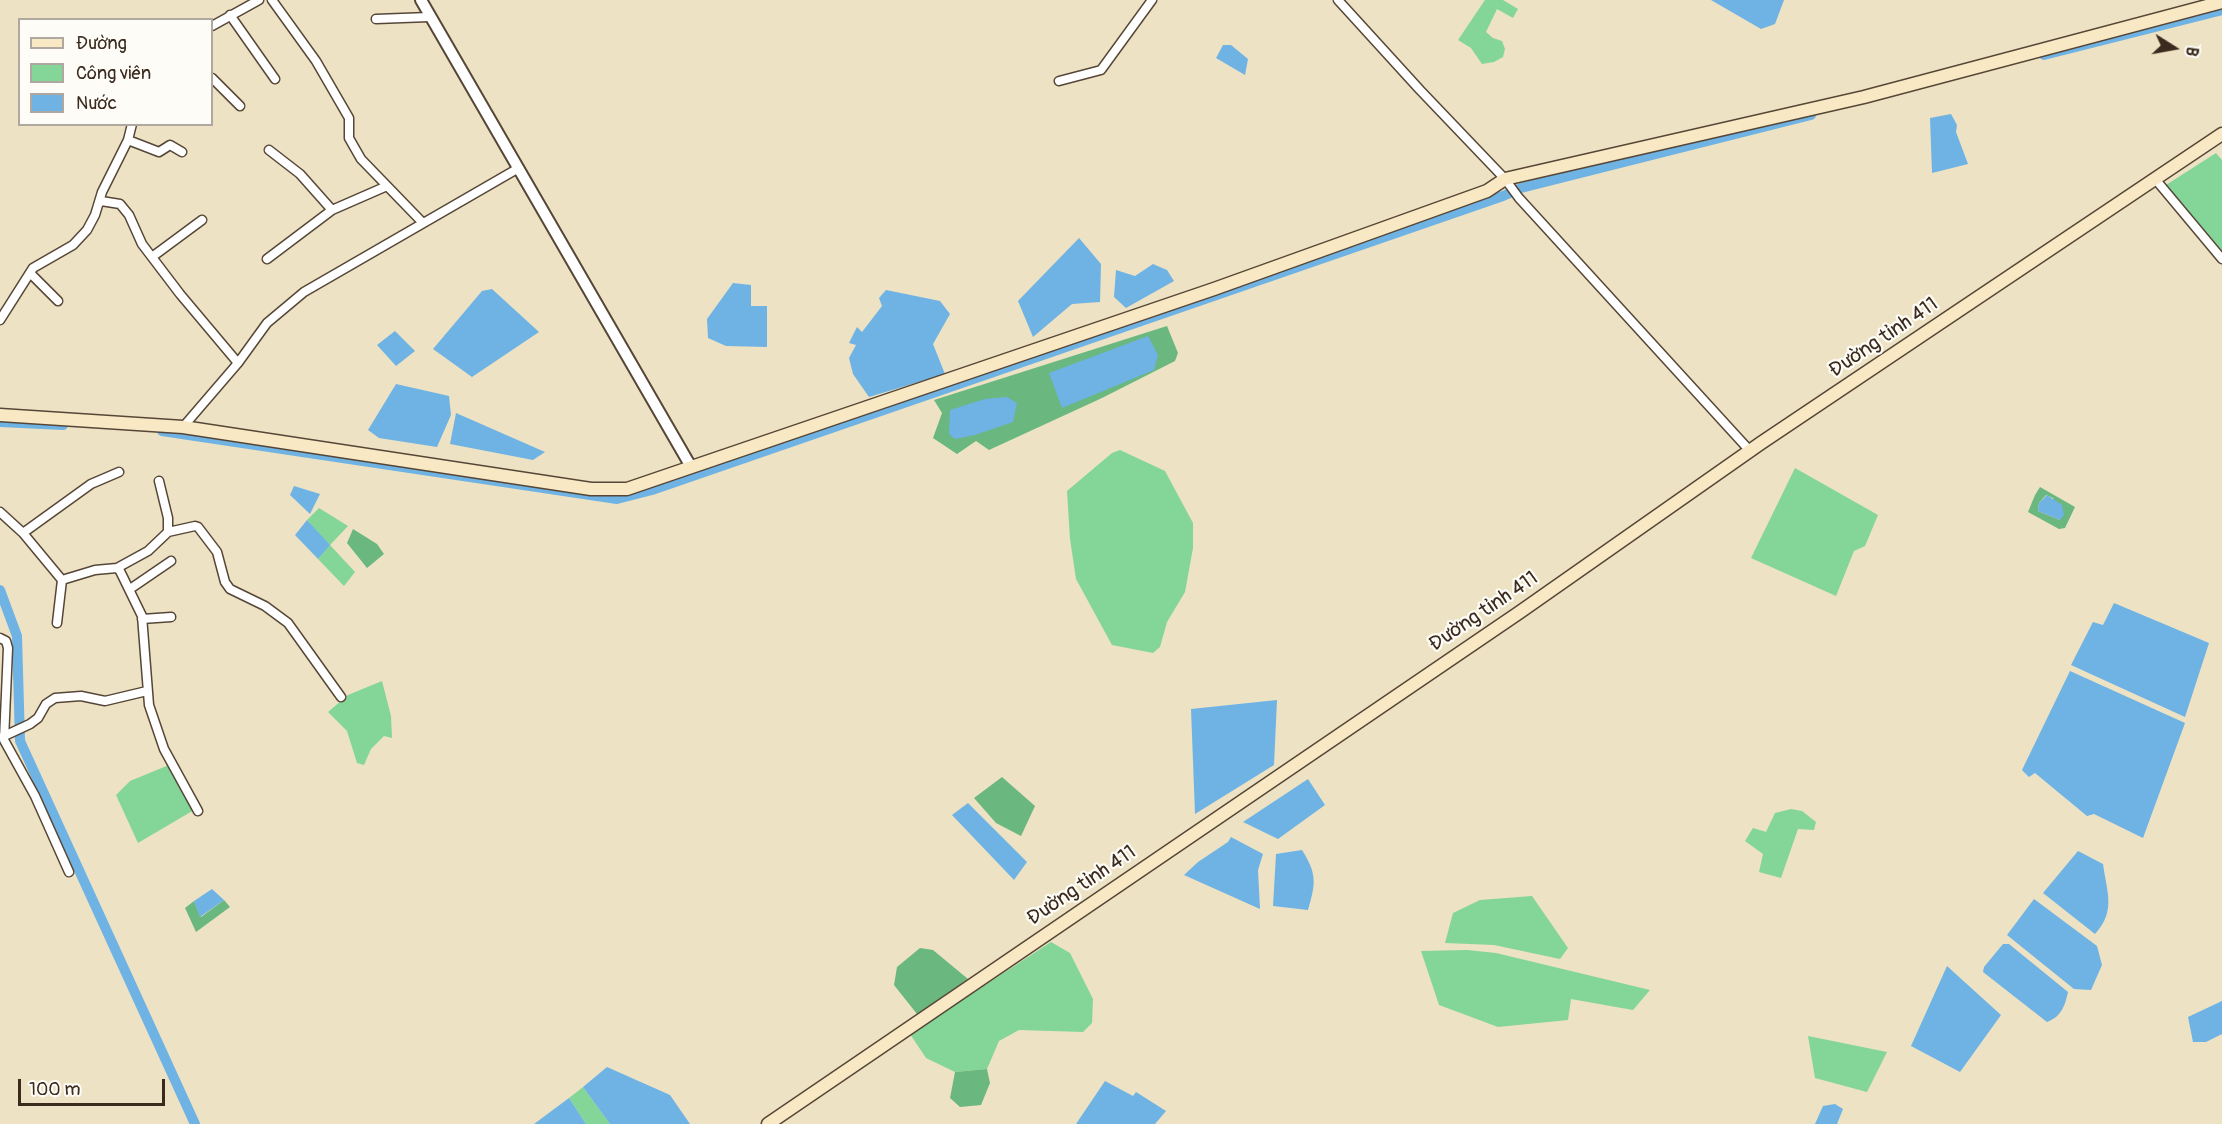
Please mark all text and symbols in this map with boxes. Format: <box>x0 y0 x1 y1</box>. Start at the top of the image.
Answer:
legend <box>18 18 213 126</box>
north arrow <box>2144 18 2204 78</box>
text: Đường <box>76 32 127 55</box>
text: B <box>2181 45 2202 58</box>
text: Công viên <box>76 62 151 85</box>
text: Nước <box>76 92 117 115</box>
street label: Đường tỉnh 411 <box>1825 293 1943 383</box>
street label: Đường tỉnh 411 <box>1425 567 1543 657</box>
street label: Đường tỉnh 411 <box>1023 841 1141 931</box>
scale bar <box>21 1067 168 1105</box>
text: 100 m <box>29 1078 81 1101</box>

